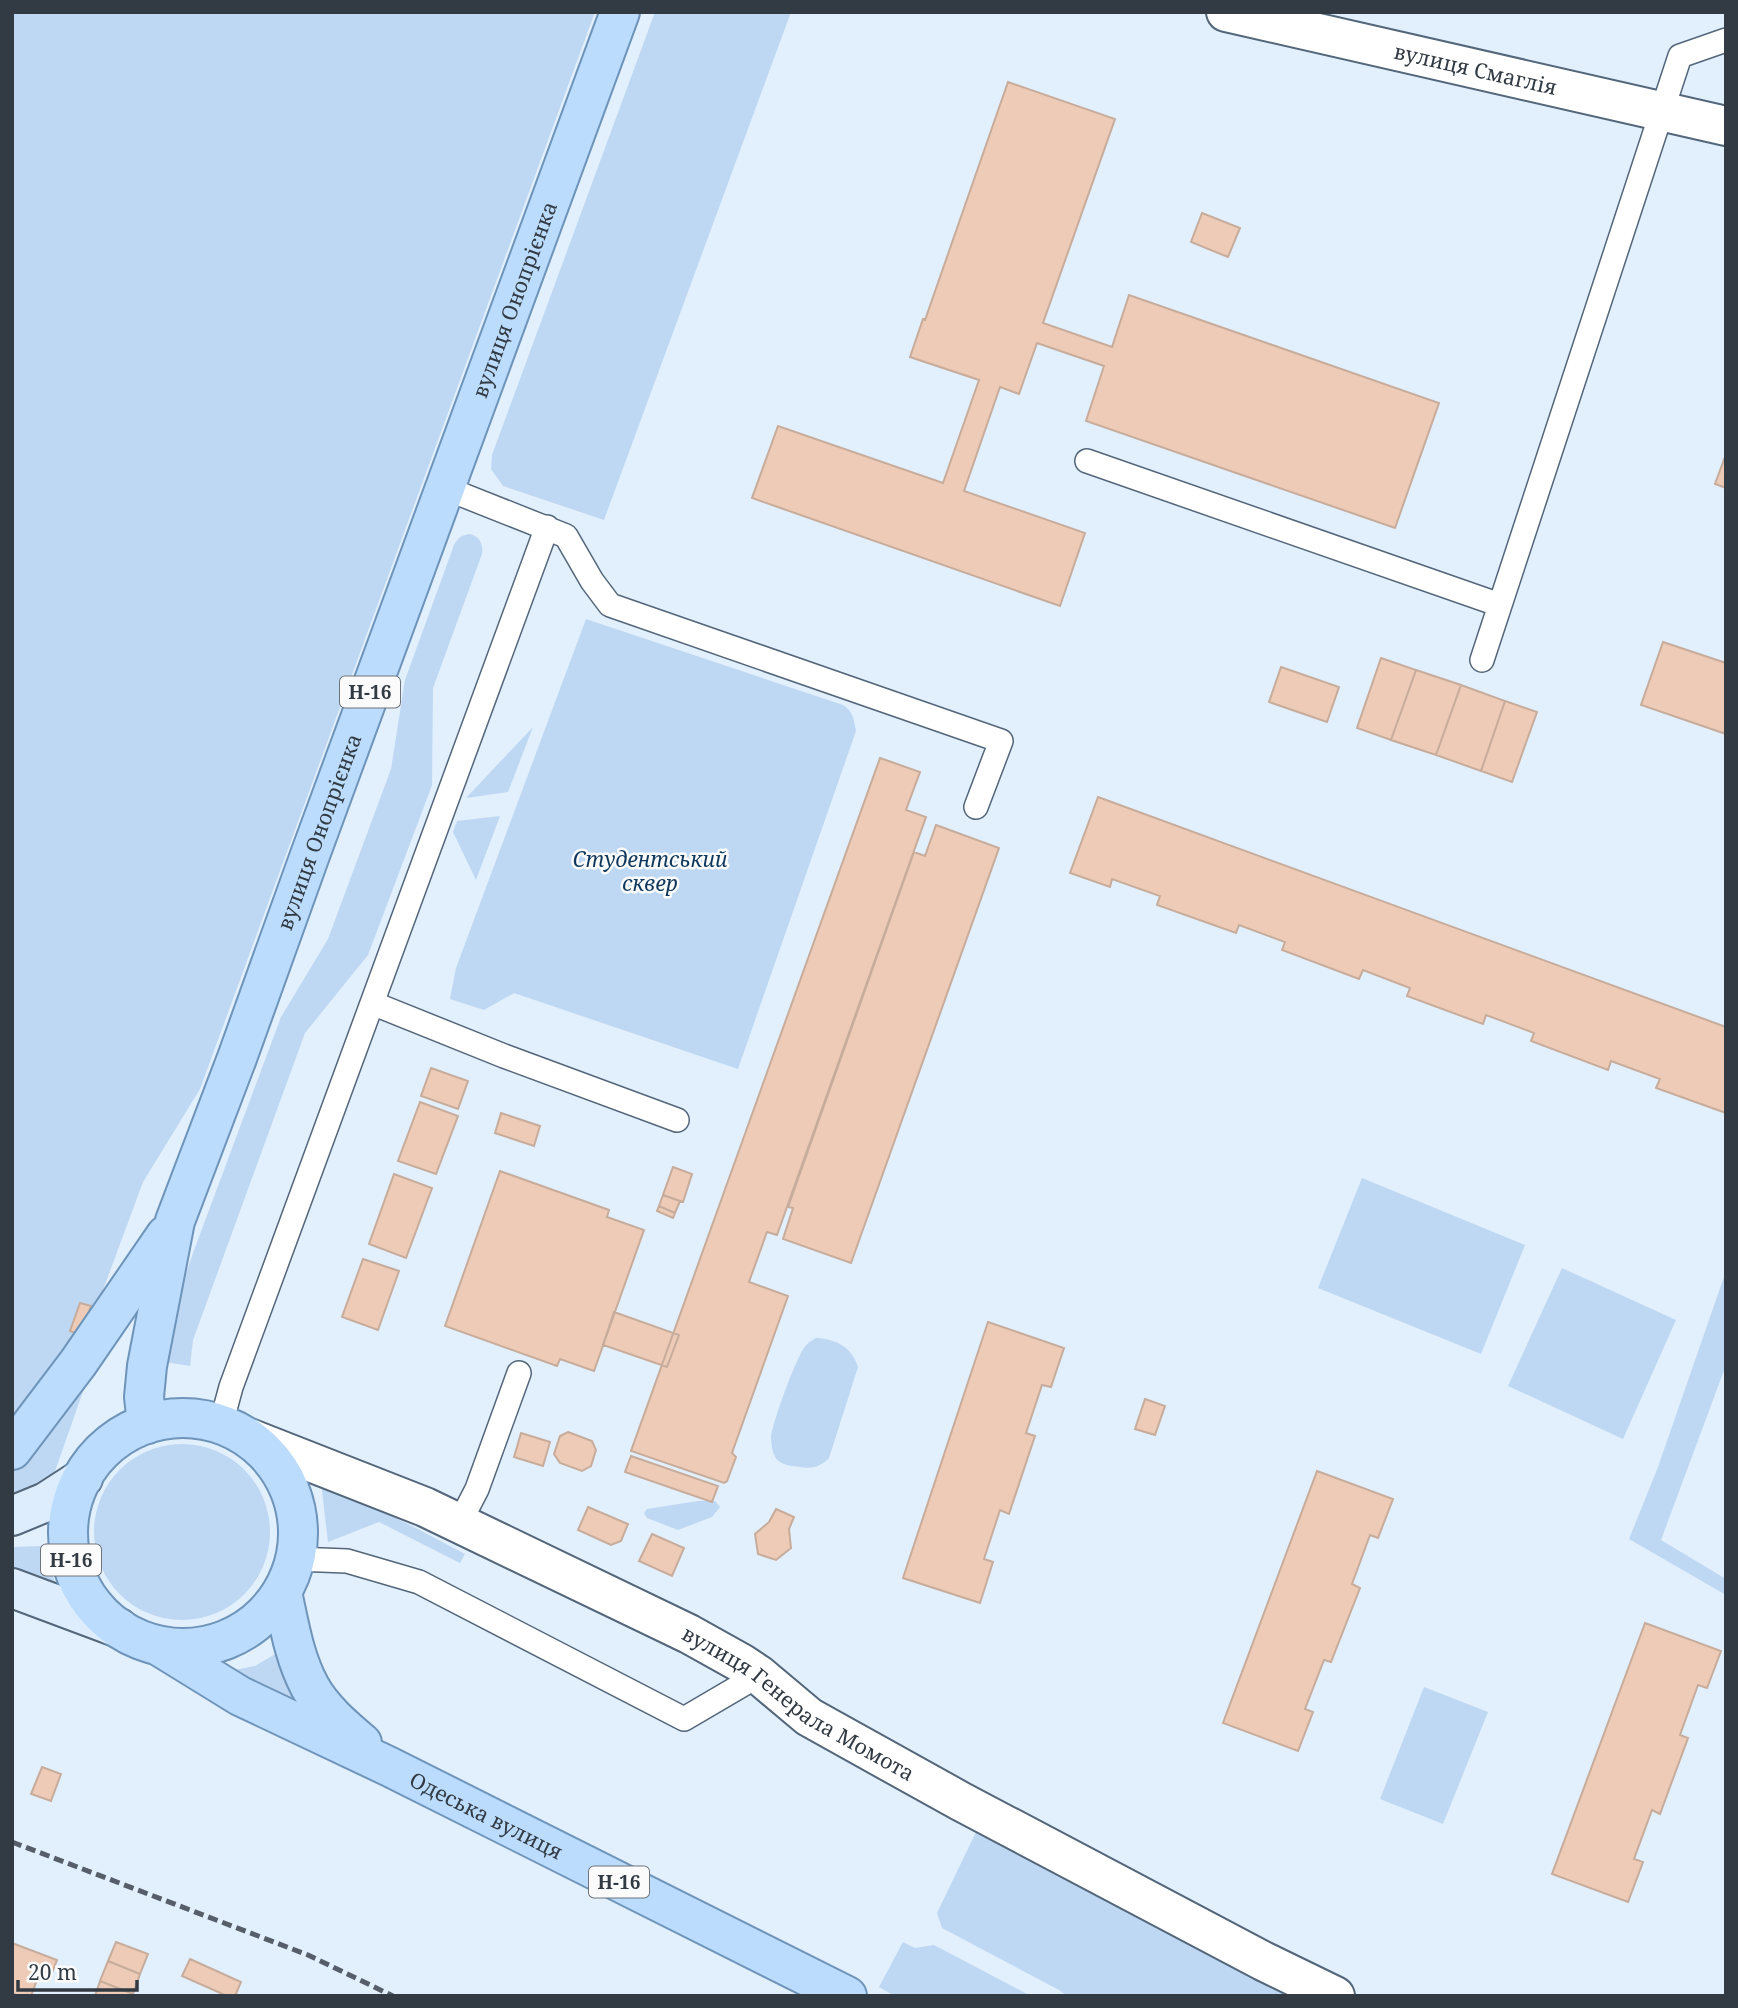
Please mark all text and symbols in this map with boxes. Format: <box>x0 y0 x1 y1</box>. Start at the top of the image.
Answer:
street label: вулиця Смаглія <box>1391 37 1560 101</box>
street label: вулиця Онопрієнка <box>465 197 563 401</box>
road number: Н-16 <box>340 677 400 708</box>
street label: вулиця Онопрієнка <box>270 730 367 934</box>
park label: Студентський сквер <box>573 845 728 897</box>
road number: Н-16 <box>41 1544 101 1576</box>
street label: вулиця Генерала Момота <box>677 1619 920 1787</box>
street label: Одеська вулиця <box>405 1765 568 1865</box>
road number: Н-16 <box>589 1866 649 1898</box>
scale bar <box>18 1948 136 1992</box>
text: 20 m <box>28 1958 77 1986</box>

